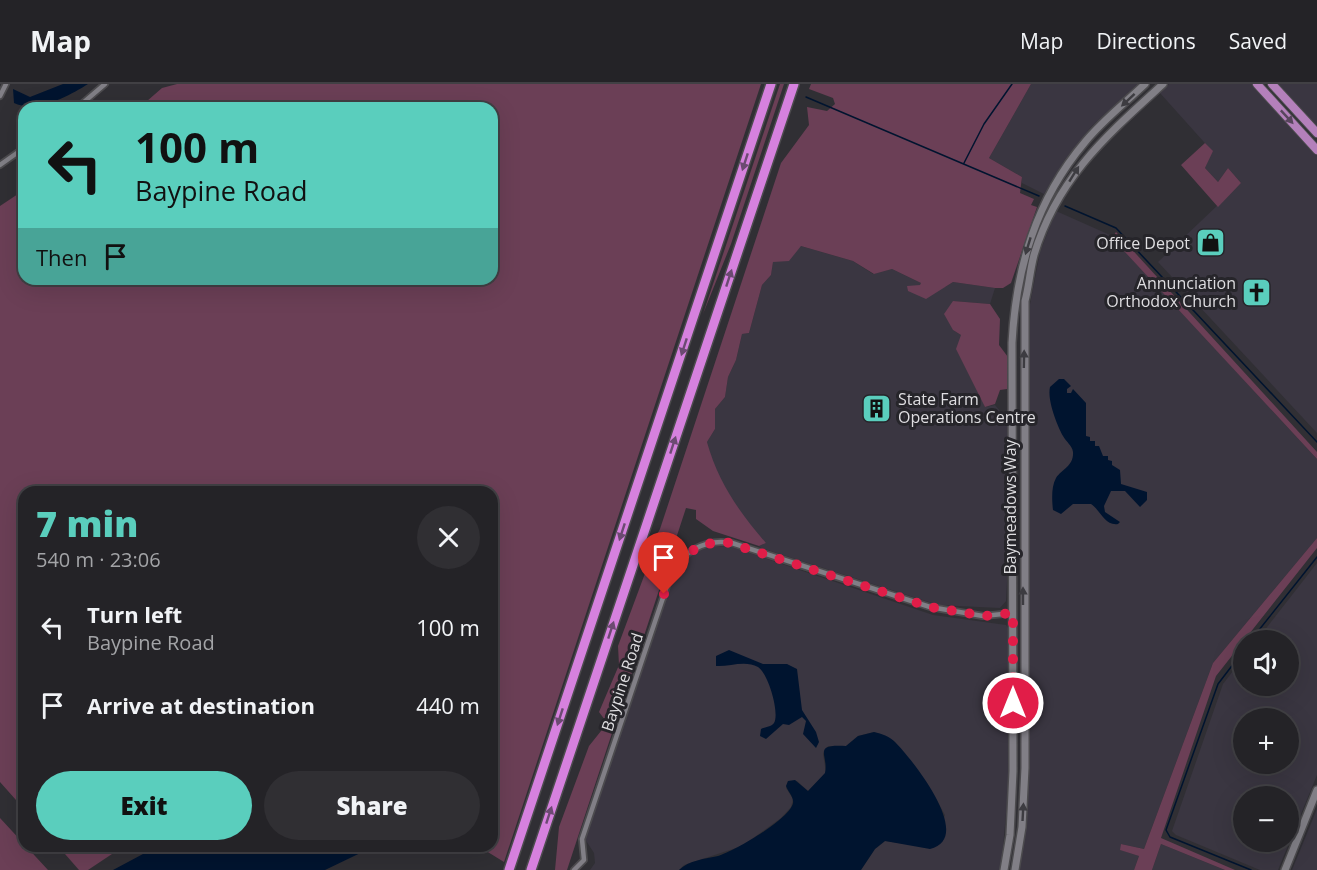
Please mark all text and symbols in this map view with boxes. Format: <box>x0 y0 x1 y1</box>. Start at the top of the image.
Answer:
text: Map <box>30 22 91 60</box>
text: Map <box>1020 27 1063 55</box>
text: Directions <box>1096 27 1196 55</box>
text: Saved <box>1229 27 1287 55</box>
one-way arrow <box>1120 93 1135 107</box>
one-way arrow <box>1280 109 1294 124</box>
text: 100 m <box>135 118 259 175</box>
icon: left <box>36 126 114 204</box>
one-way arrow <box>740 153 750 171</box>
one-way arrow <box>1069 166 1080 183</box>
text: Baypine Road <box>135 172 307 209</box>
shop icon: Office Depot <box>1195 227 1227 259</box>
place label: Office Depot <box>1096 232 1190 254</box>
one-way arrow <box>1022 237 1032 255</box>
icon: arrive <box>99 240 132 273</box>
text: Then <box>36 242 87 272</box>
one-way arrow <box>725 269 734 287</box>
place label: Annunciation Orthodox Church <box>1106 272 1236 312</box>
church icon: Annunciation Orthodox Church <box>1241 276 1273 308</box>
one-way arrow <box>678 338 688 356</box>
one-way arrow <box>1019 350 1029 369</box>
place label: State Farm Operations Centre <box>898 388 1036 428</box>
building icon: State Farm Operations Centre <box>861 392 893 424</box>
one-way arrow <box>669 436 678 454</box>
street label: Baymeadows Way <box>999 438 1021 575</box>
text: 7 min <box>36 499 138 548</box>
button: close <box>417 506 480 569</box>
one-way arrow <box>617 523 626 541</box>
pin <box>638 532 689 594</box>
icon: arrive <box>647 541 680 574</box>
text: 540 m · 23:06 <box>36 546 161 573</box>
one-way arrow <box>1018 587 1028 606</box>
text: Turn left <box>87 599 182 629</box>
icon: left <box>36 611 69 644</box>
text: 100 m <box>416 612 480 642</box>
one-way arrow <box>607 621 617 639</box>
text: Baypine Road <box>87 629 215 656</box>
street label: Baypine Road <box>596 630 648 734</box>
map controls <box>1233 630 1299 852</box>
button: sound <box>1233 630 1299 696</box>
position arrow <box>981 671 1045 735</box>
icon: arrive <box>36 689 69 722</box>
text: Arrive at destination <box>87 690 315 720</box>
text: 440 m <box>416 690 480 720</box>
one-way arrow <box>555 708 564 726</box>
button: + <box>1233 708 1299 774</box>
button: Exit <box>36 771 252 840</box>
button: Share <box>264 771 480 840</box>
button: − <box>1233 786 1299 852</box>
one-way arrow <box>1018 802 1027 821</box>
one-way arrow <box>545 805 555 823</box>

